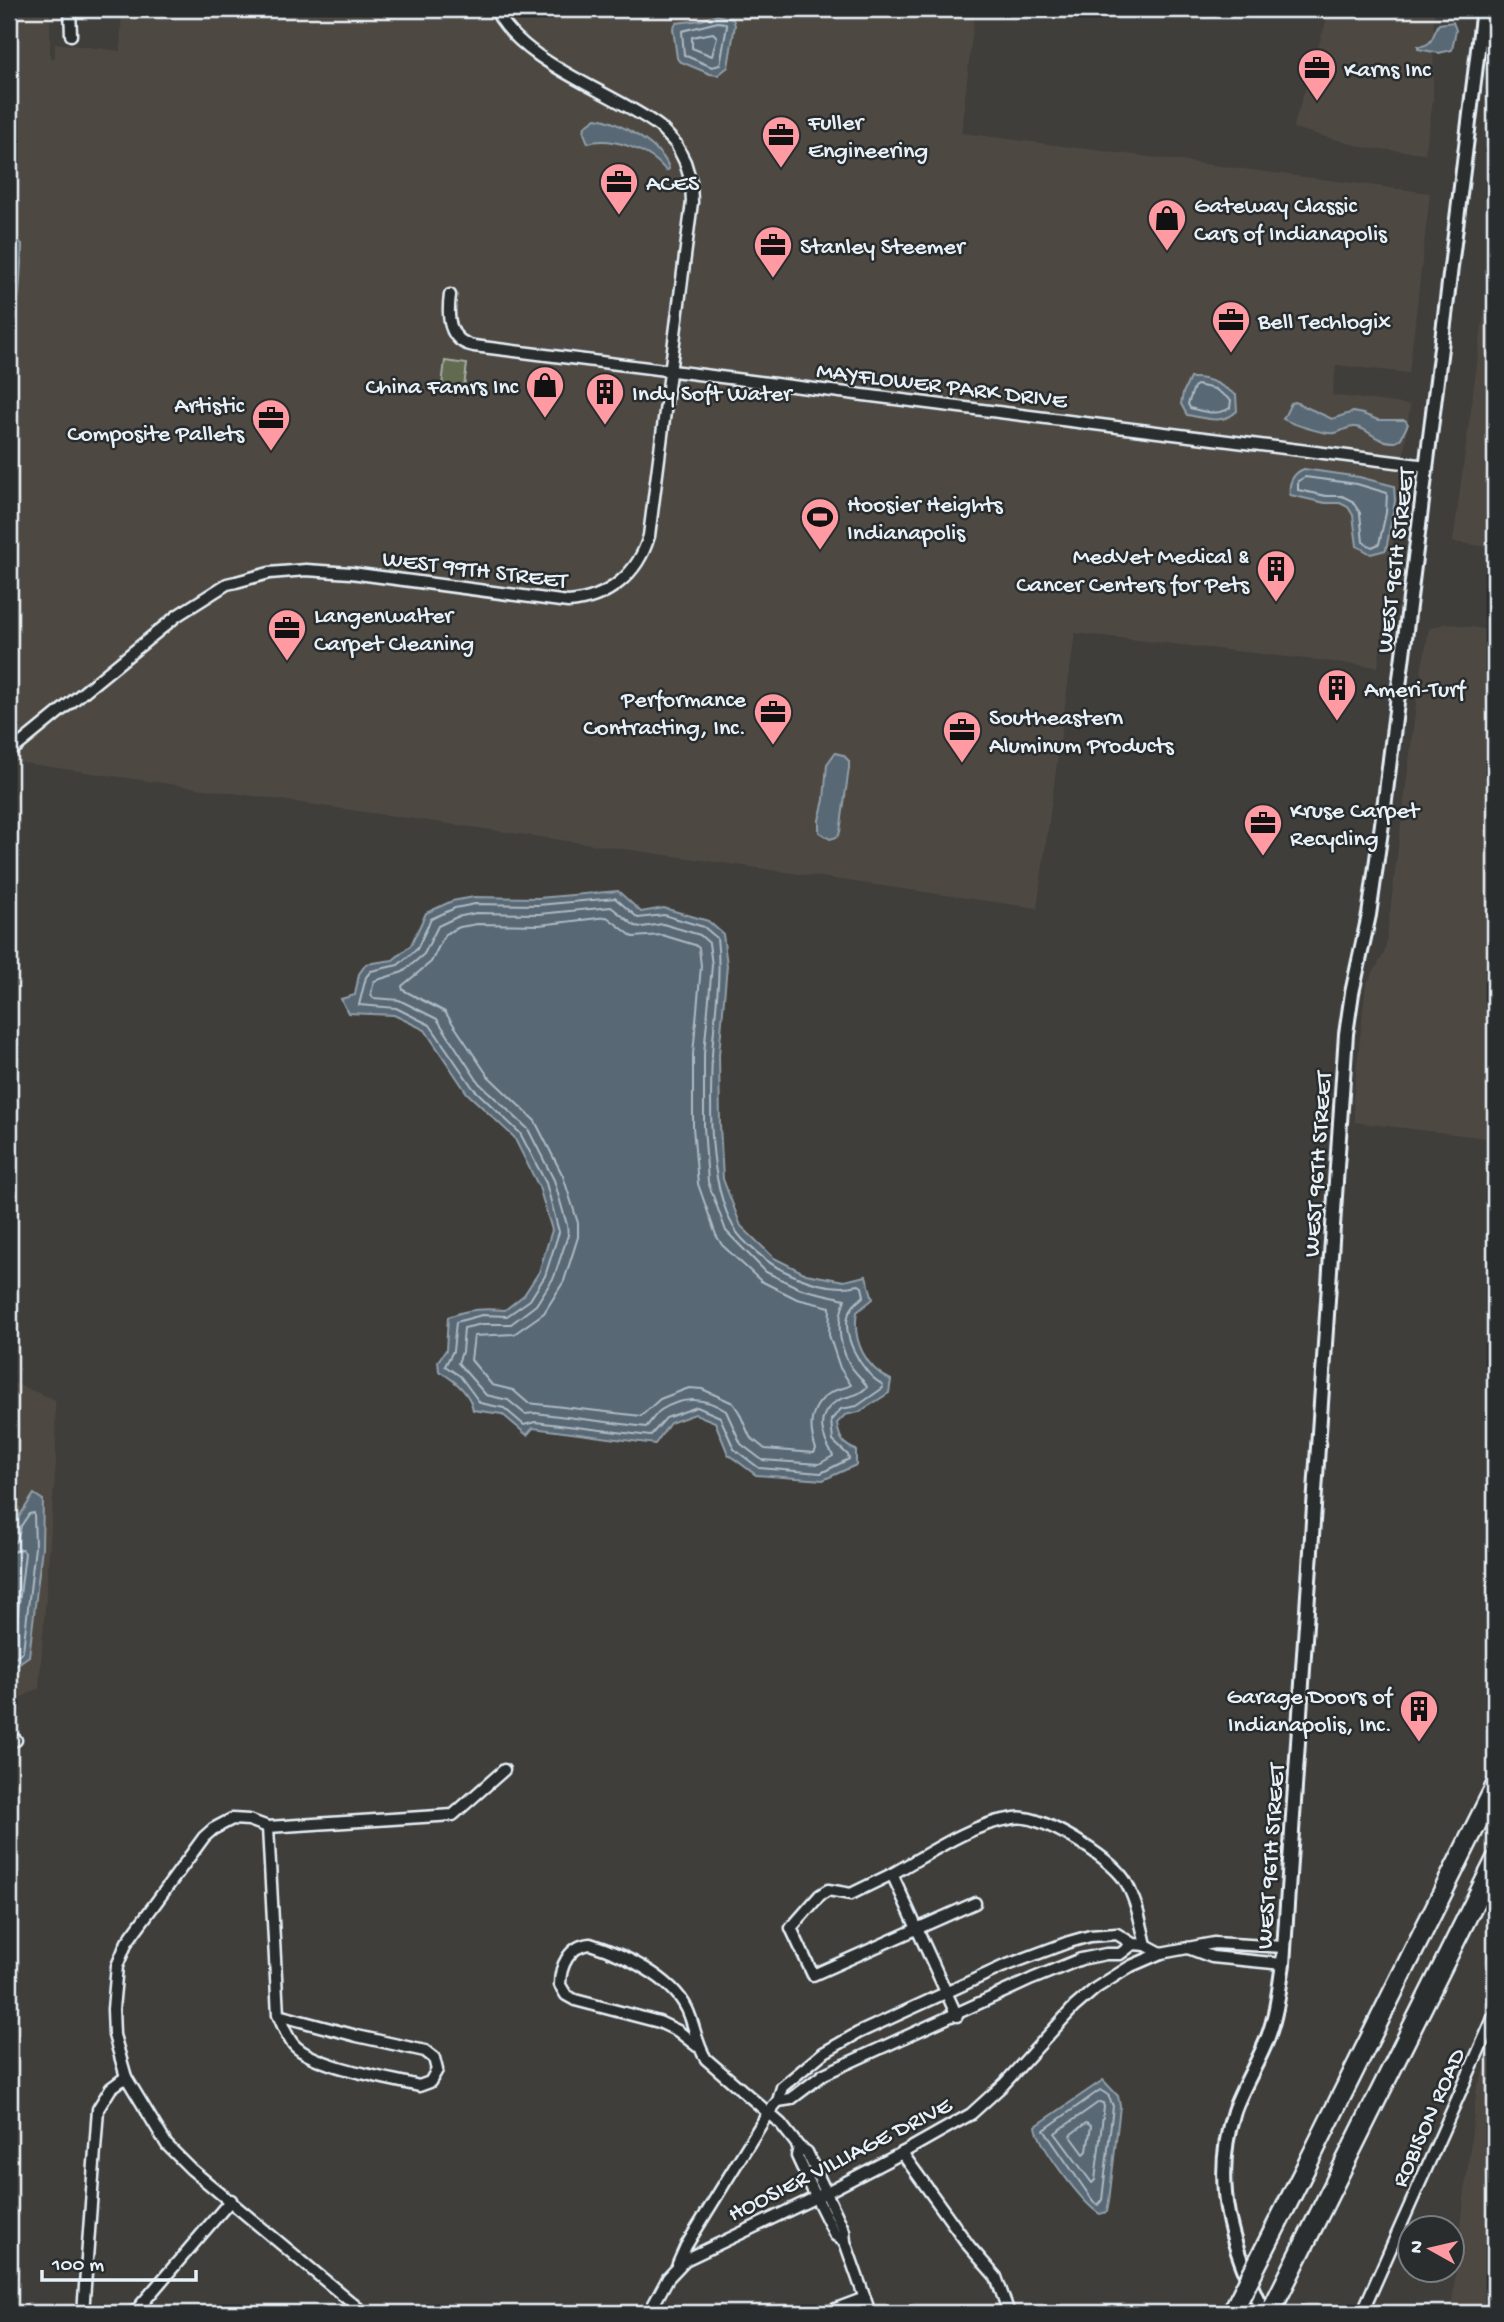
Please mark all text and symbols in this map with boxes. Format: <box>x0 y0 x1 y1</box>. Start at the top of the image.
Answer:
office icon: Karns Inc <box>1296 47 1338 102</box>
place label: Karns Inc <box>1344 57 1431 86</box>
place label: Fuller Engineering <box>807 110 928 167</box>
office icon: Fuller Engineering <box>760 114 802 169</box>
office icon: ACES <box>598 161 640 216</box>
place label: ACES <box>646 171 700 200</box>
place label: Gateway Classic Cars of Indianapolis <box>1194 193 1388 250</box>
shop icon: Gateway Classic Cars of Indianapolis <box>1146 197 1188 252</box>
office icon: Stanley Steemer <box>752 224 794 279</box>
place label: Stanley Steemer <box>800 234 967 263</box>
office icon: Bell Techlogix <box>1210 299 1252 354</box>
place label: Bell Techlogix <box>1257 309 1391 338</box>
street label: MAYFLOWER PARK DRIVE <box>815 358 1070 417</box>
shop icon: China Famrs Inc <box>524 364 566 419</box>
building icon: Indy Soft Water <box>584 371 626 426</box>
place label: China Famrs Inc <box>365 374 519 403</box>
place label: Indy Soft Water <box>632 381 794 410</box>
place label: Artistic Composite Pallets <box>67 393 245 450</box>
office icon: Artistic Composite Pallets <box>250 397 292 452</box>
street label: WEST 96TH STREET <box>1372 464 1423 655</box>
place label: Hoosier Heights Indianapolis <box>847 492 1004 549</box>
sports icon: Hoosier Heights Indianapolis <box>799 496 841 551</box>
place label: MedVet Medical & Cancer Centers for Pets <box>1016 544 1250 601</box>
street label: WEST 99TH STREET <box>380 546 570 597</box>
building icon: MedVet Medical & Cancer Centers for Pets <box>1255 548 1297 603</box>
place label: Langenwalter Carpet Cleaning <box>314 603 474 660</box>
office icon: Langenwalter Carpet Cleaning <box>266 607 308 662</box>
building icon: Ameri-Turf <box>1316 667 1358 722</box>
place label: Ameri-Turf <box>1364 677 1467 706</box>
place label: Performance Contracting, Inc. <box>583 687 747 744</box>
office icon: Performance Contracting, Inc. <box>752 691 794 746</box>
place label: Southeastern Aluminum Products <box>989 705 1175 762</box>
office icon: Southeastern Aluminum Products <box>941 709 983 764</box>
place label: Kruse Carpet Recycling <box>1290 798 1421 855</box>
office icon: Kruse Carpet Recycling <box>1242 802 1284 857</box>
street label: WEST 96TH STREET <box>1299 1069 1341 1258</box>
place label: Garage Doors of Indianapolis, Inc. <box>1227 1684 1394 1741</box>
building icon: Garage Doors of Indianapolis, Inc. <box>1398 1688 1440 1743</box>
street label: WEST 96TH STREET <box>1252 1761 1294 1950</box>
street label: ROBISON ROAD <box>1387 2044 1474 2192</box>
street label: HOOSIER VILLIAGE DRIVE <box>724 2092 958 2230</box>
north arrow <box>1396 2214 1466 2284</box>
scale bar <box>42 2238 196 2282</box>
text: N <box>1405 2239 1430 2255</box>
text: 100 m <box>51 2254 104 2279</box>

